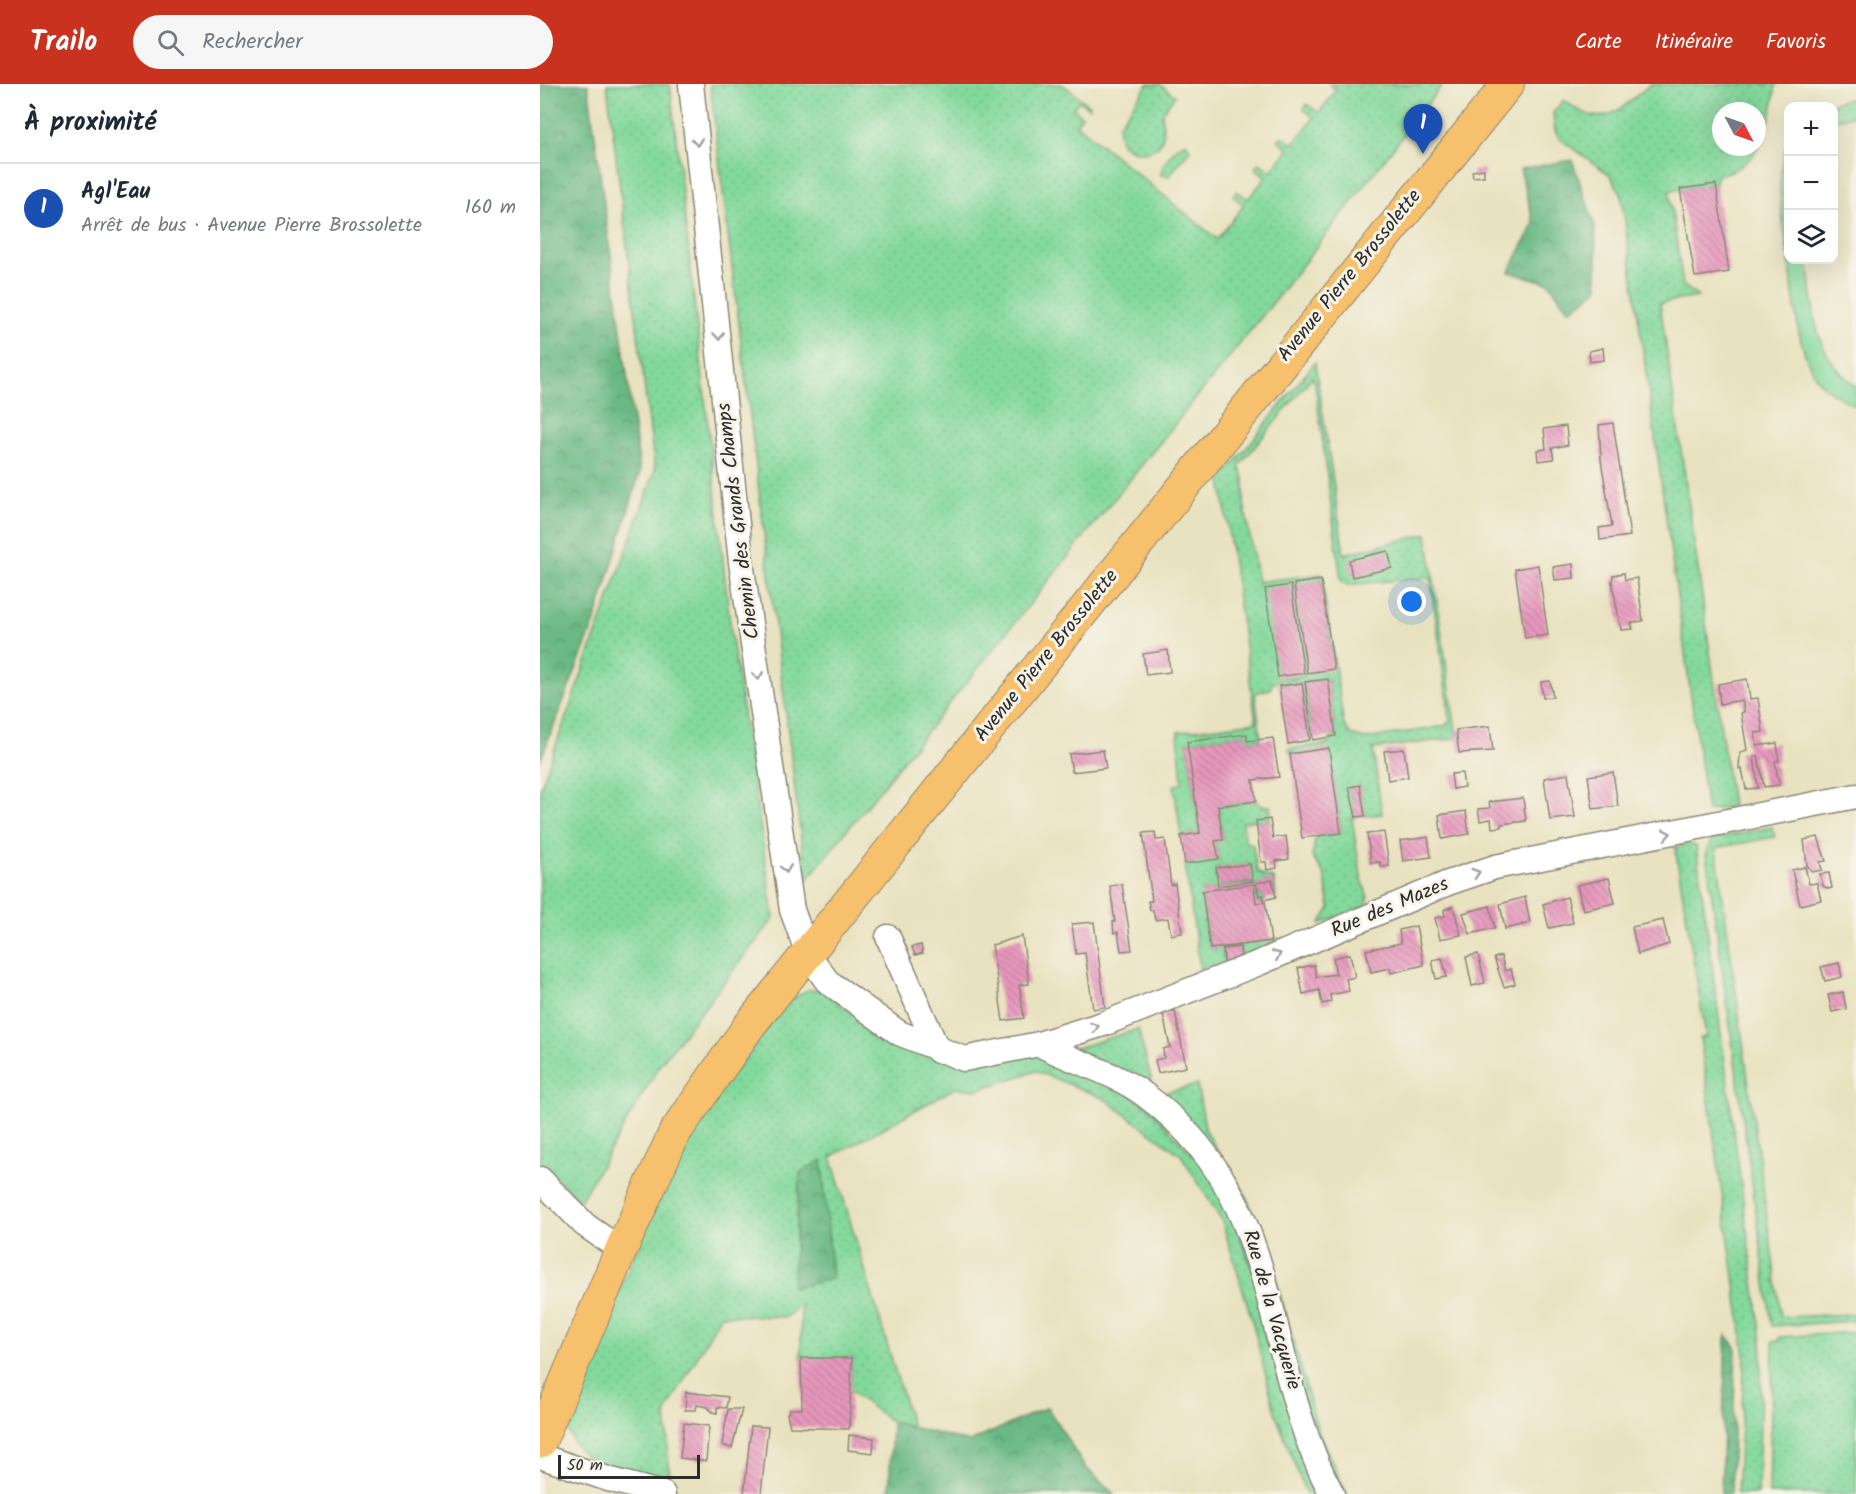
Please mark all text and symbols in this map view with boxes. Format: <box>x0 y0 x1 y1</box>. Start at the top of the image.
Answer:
search box <box>133 15 553 69</box>
text: Trailo <box>30 20 97 65</box>
text: Rechercher <box>202 25 302 60</box>
icon: search <box>154 26 187 59</box>
text: Carte <box>1575 26 1622 59</box>
text: Itinéraire <box>1655 26 1733 59</box>
text: Favoris <box>1766 26 1826 59</box>
text: À proximité <box>24 102 156 144</box>
north arrow <box>1712 102 1766 156</box>
map controls <box>1784 102 1838 264</box>
button: + <box>1784 102 1838 156</box>
pin: 1 <box>1404 104 1442 154</box>
one-way arrow <box>691 138 703 147</box>
button: − <box>1784 156 1838 210</box>
text: Agl'Eau <box>81 175 150 210</box>
street label: Avenue Pierre Brossolette <box>1270 183 1430 369</box>
text: 1 <box>40 192 47 224</box>
text: 160 m <box>465 192 516 224</box>
text: Arrêt de bus · Avenue Pierre Brossolette <box>81 210 422 242</box>
button: layers <box>1784 210 1838 264</box>
one-way arrow <box>712 331 725 341</box>
street label: Chemin des Grands Champs <box>709 400 769 641</box>
street label: Avenue Pierre Brossolette <box>967 563 1127 749</box>
your location <box>1397 587 1426 616</box>
one-way arrow <box>751 671 763 680</box>
one-way arrow <box>1662 828 1672 841</box>
one-way arrow <box>779 864 791 873</box>
one-way arrow <box>1470 868 1481 880</box>
street label: Rue des Mazes <box>1326 869 1454 947</box>
one-way arrow <box>1270 951 1281 963</box>
one-way arrow <box>1089 1021 1100 1034</box>
street label: Rue de la Vacquerie <box>1233 1226 1309 1394</box>
scale bar <box>558 1452 700 1480</box>
text: 50 m <box>567 1453 603 1478</box>

